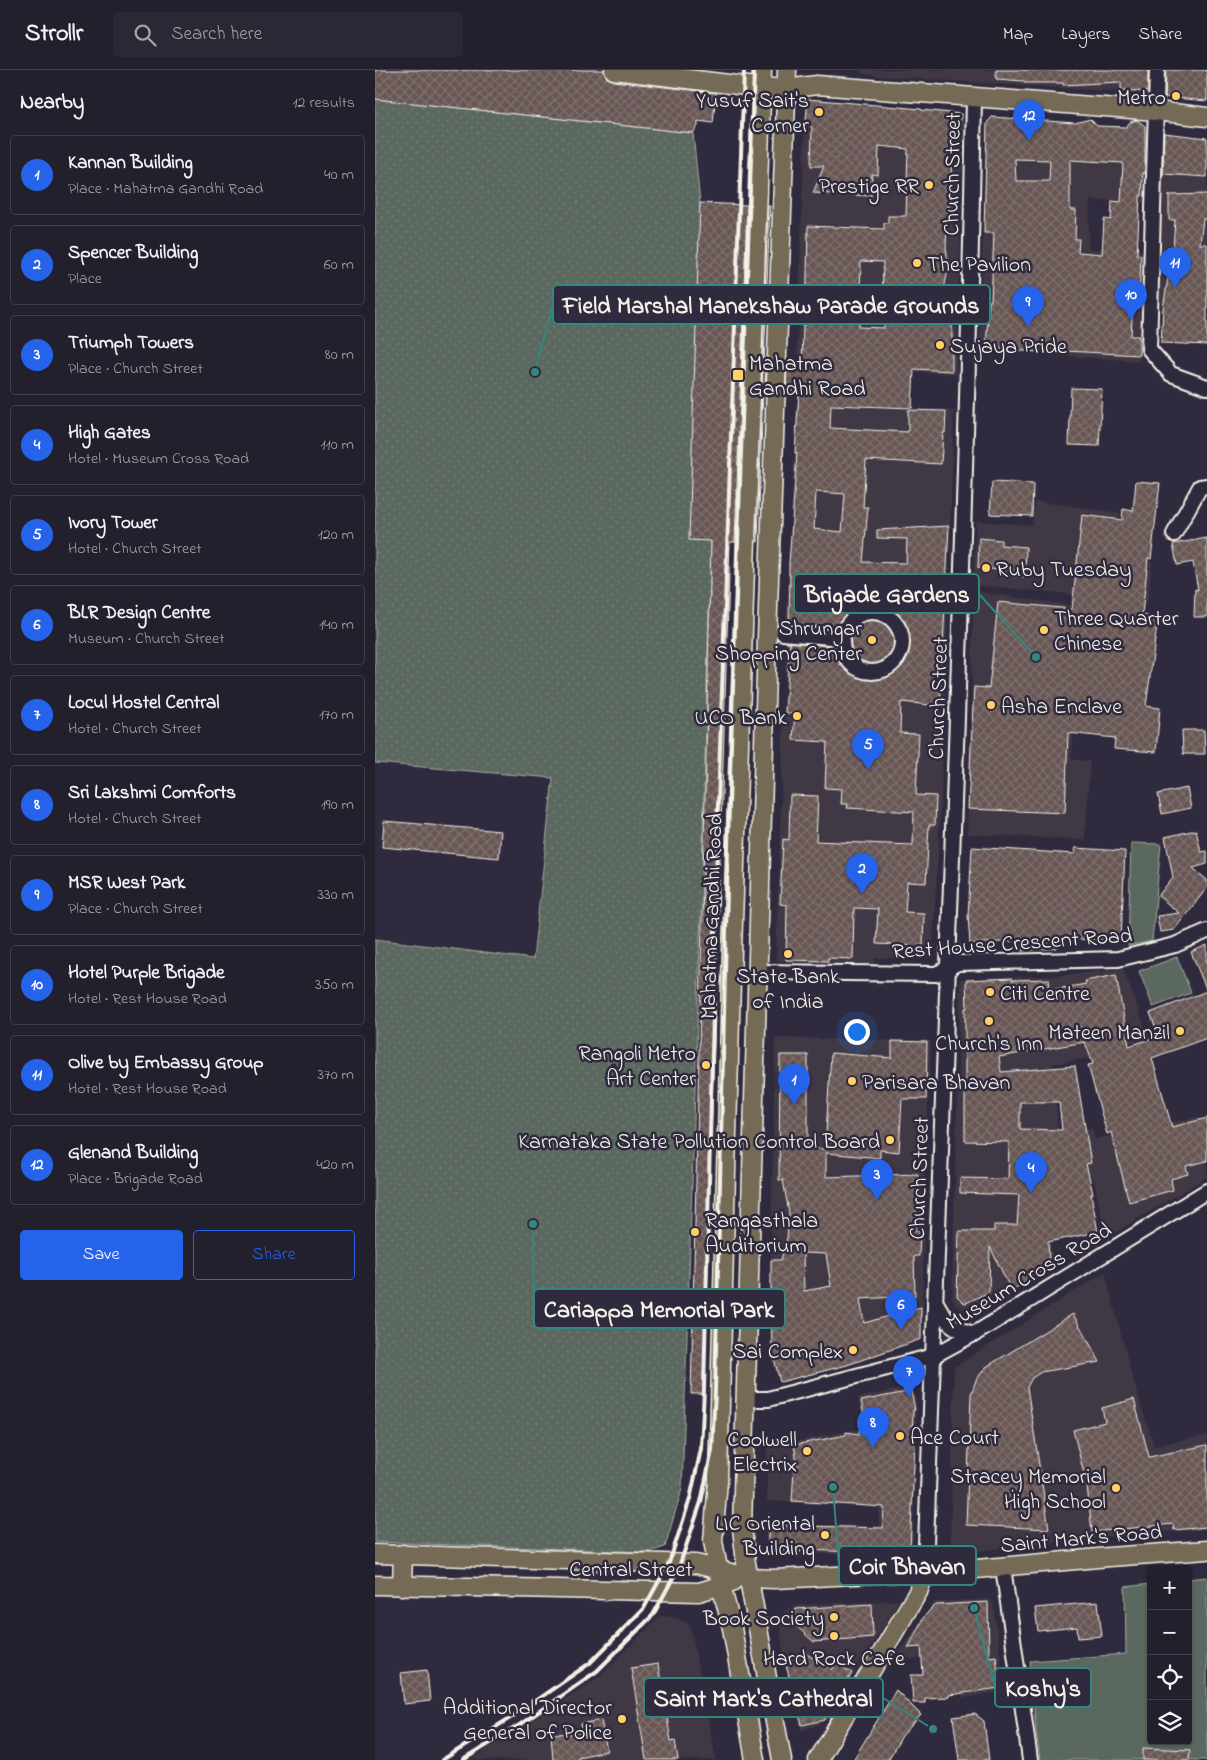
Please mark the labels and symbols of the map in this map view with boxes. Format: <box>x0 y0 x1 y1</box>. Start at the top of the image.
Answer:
place label: Metro <box>1117 83 1166 115</box>
place label: Yusuf Sait's Corner <box>696 86 809 143</box>
marker: Metro <box>1170 90 1182 102</box>
pin: 12 <box>1013 100 1045 141</box>
marker: Yusuf Sait's Corner <box>813 106 825 118</box>
street label: Church Street <box>937 112 971 236</box>
place label: Prestige RR <box>819 172 920 205</box>
marker: Prestige RR <box>923 179 935 191</box>
pin: 11 <box>1159 247 1191 288</box>
place label: The Pavilion <box>927 250 1031 282</box>
marker: The Pavilion <box>911 257 923 269</box>
pin: 10 <box>1115 279 1147 320</box>
callout: Field Marshal Manekshaw Parade Grounds <box>553 285 990 324</box>
pin: 9 <box>1012 286 1044 327</box>
text: Field Marshal Manekshaw Parade Grounds <box>562 290 979 325</box>
place label: Sujaya Pride <box>950 332 1067 365</box>
marker: Sujaya Pride <box>934 339 946 351</box>
place label: Mahatma Gandhi Road <box>749 349 866 406</box>
marker: Mahatma Gandhi Road <box>731 368 745 382</box>
place label: Ruby Tuesday <box>996 555 1131 588</box>
marker: Ruby Tuesday <box>980 562 992 574</box>
callout: Brigade Gardens <box>794 574 979 613</box>
text: Brigade Gardens <box>803 579 970 615</box>
place label: Three Quarter Chinese <box>1054 604 1179 661</box>
place label: Shrungar Shopping Center <box>715 614 862 672</box>
marker: Three Quarter Chinese <box>1038 624 1050 636</box>
marker: Shrungar Shopping Center <box>866 634 878 646</box>
street label: Church Street <box>922 635 958 760</box>
place label: Asha Enclave <box>1001 692 1122 724</box>
marker: Asha Enclave <box>985 699 997 711</box>
place label: UCO Bank <box>695 703 787 735</box>
marker: UCO Bank <box>791 710 803 722</box>
pin: 5 <box>852 729 884 770</box>
street label: Mahatma Gandhi Road <box>693 813 733 1020</box>
pin: 2 <box>846 853 878 894</box>
street label: Rest House Crescent Road <box>891 921 1133 969</box>
marker: State Bank of India <box>782 948 794 960</box>
place label: State Bank of India <box>736 962 840 1019</box>
place label: Citi Centre <box>1000 979 1090 1011</box>
marker: Citi Centre <box>984 986 996 998</box>
marker: Church's Inn <box>983 1015 995 1027</box>
place label: Mateen Manzil <box>1048 1018 1170 1050</box>
your location <box>844 1019 870 1045</box>
marker: Mateen Manzil <box>1174 1025 1186 1037</box>
place label: Church's Inn <box>935 1029 1043 1061</box>
place label: Rangoli Metro Art Center <box>578 1039 696 1096</box>
marker: Rangoli Metro Art Center <box>700 1059 712 1071</box>
pin: 1 <box>778 1064 810 1105</box>
place label: Parisara Bhavan <box>862 1068 1010 1100</box>
marker: Parisara Bhavan <box>846 1075 858 1087</box>
street label: Church Street <box>903 1115 939 1240</box>
place label: Karnataka State Pollution Control Board <box>518 1127 880 1159</box>
marker: Karnataka State Pollution Control Board <box>884 1134 896 1146</box>
pin: 4 <box>1015 1152 1047 1193</box>
pin: 3 <box>861 1159 893 1200</box>
place label: Rangasthala Auditorium <box>705 1206 818 1263</box>
street label: Museum Cross Road <box>941 1215 1118 1340</box>
marker: Rangasthala Auditorium <box>689 1226 701 1238</box>
callout: Cariappa Memorial Park <box>534 1289 785 1328</box>
pin: 6 <box>885 1289 917 1330</box>
text: Cariappa Memorial Park <box>544 1294 775 1329</box>
place label: Sai Complex <box>732 1337 843 1369</box>
marker: Sai Complex <box>847 1344 859 1356</box>
pin: 7 <box>893 1356 925 1397</box>
pin: 8 <box>857 1407 889 1448</box>
place label: Ace Court <box>910 1423 1000 1455</box>
place label: Coolwell Electrix <box>727 1425 797 1482</box>
marker: Ace Court <box>894 1430 906 1442</box>
marker: Coolwell Electrix <box>801 1445 813 1457</box>
place label: Stracey Memorial High School <box>950 1462 1106 1520</box>
marker: Stracey Memorial High School <box>1110 1482 1122 1494</box>
place label: LIC Oriental Building <box>715 1509 815 1567</box>
street label: Saint Mark's Road <box>999 1517 1163 1563</box>
marker: LIC Oriental Building <box>819 1529 831 1541</box>
callout: Coir Bhavan <box>839 1546 976 1585</box>
text: Coir Bhavan <box>849 1551 965 1586</box>
street label: Central Street <box>569 1555 693 1587</box>
place label: Book Society <box>702 1604 824 1637</box>
marker: Book Society <box>828 1611 840 1623</box>
marker: Hard Rock Cafe <box>828 1630 840 1642</box>
place label: Hard Rock Cafe <box>763 1644 905 1676</box>
callout: Koshy's <box>995 1668 1091 1707</box>
text: Koshy's <box>1005 1673 1081 1709</box>
callout: Saint Mark's Cathedral <box>644 1678 883 1717</box>
text: Saint Mark's Cathedral <box>653 1683 873 1718</box>
place label: Additional Director General of Police <box>443 1693 612 1750</box>
marker: Additional Director General of Police <box>616 1713 628 1725</box>

